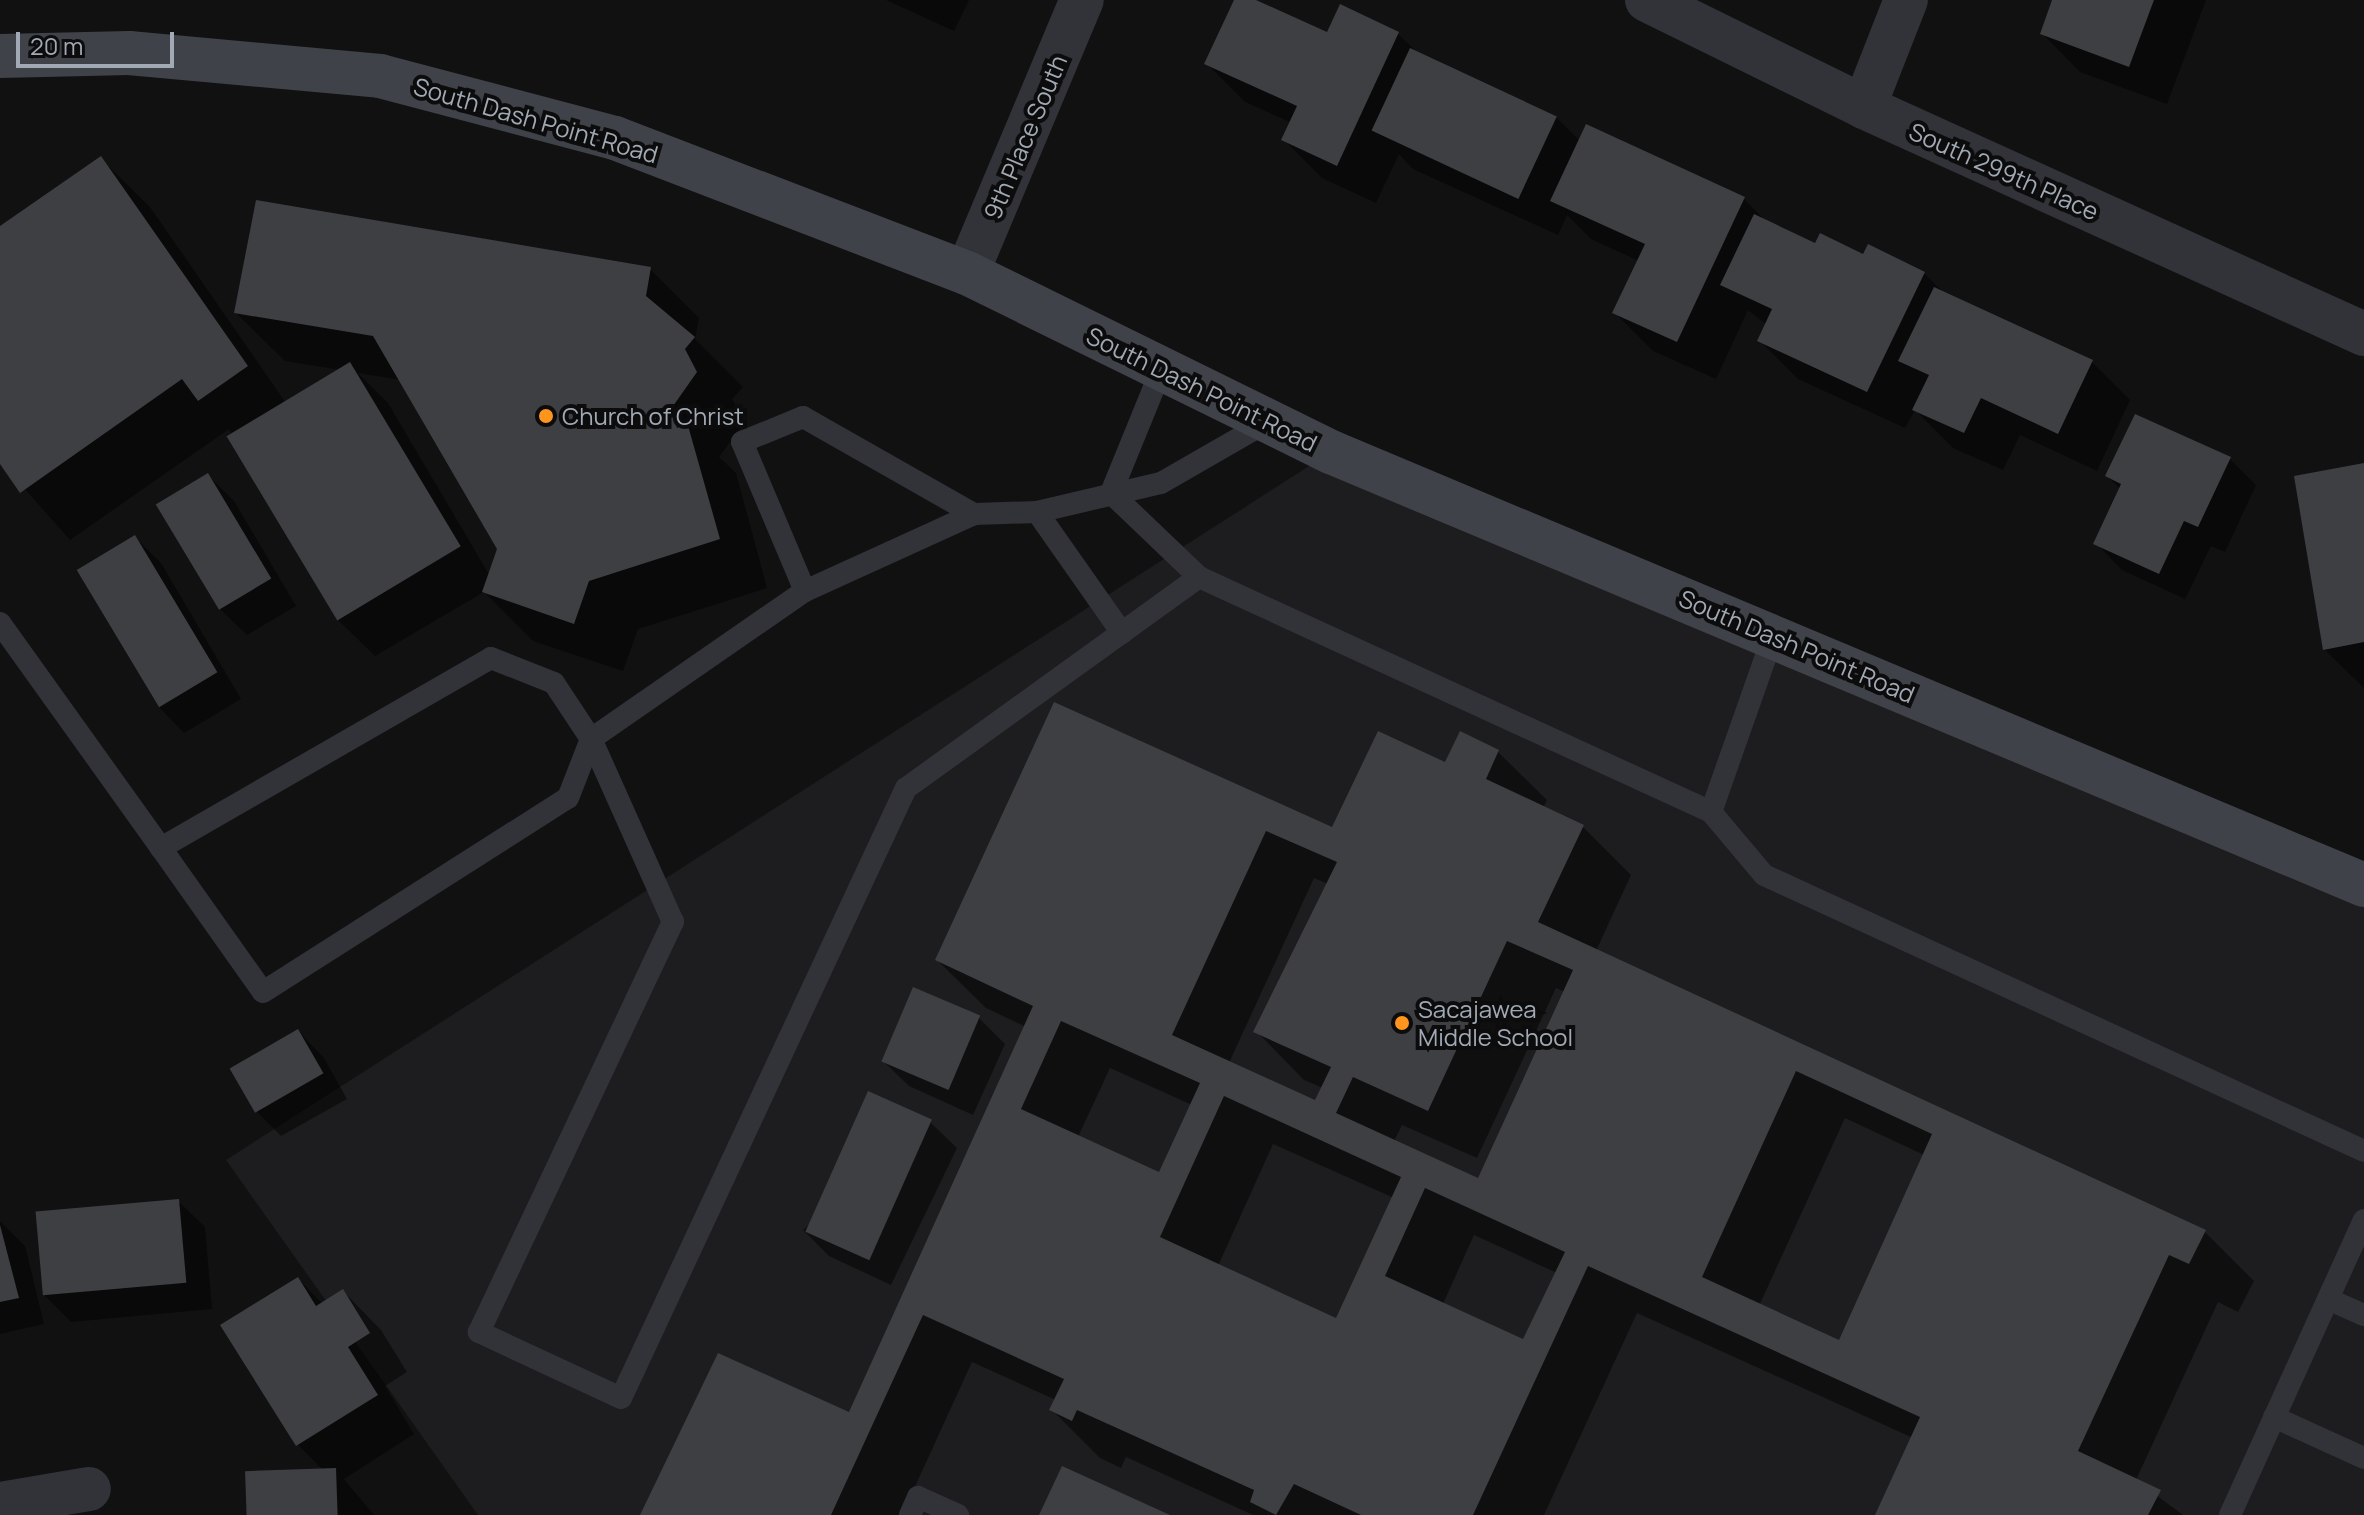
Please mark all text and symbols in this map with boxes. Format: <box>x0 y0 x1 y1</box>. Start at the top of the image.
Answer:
scale bar <box>20 16 178 66</box>
text: 20 m <box>30 29 83 62</box>
street label: 9th Place South <box>977 50 1073 224</box>
street label: South Dash Point Road <box>411 71 661 169</box>
street label: South 299th Place <box>1905 116 2103 226</box>
street label: South Dash Point Road <box>1082 321 1322 457</box>
place label: Church of Christ <box>562 402 744 430</box>
marker: Church of Christ <box>537 407 555 425</box>
street label: South Dash Point Road <box>1675 583 1919 709</box>
place label: Sacajawea Middle School <box>1418 995 1573 1051</box>
marker: Sacajawea Middle School <box>1393 1014 1411 1032</box>

